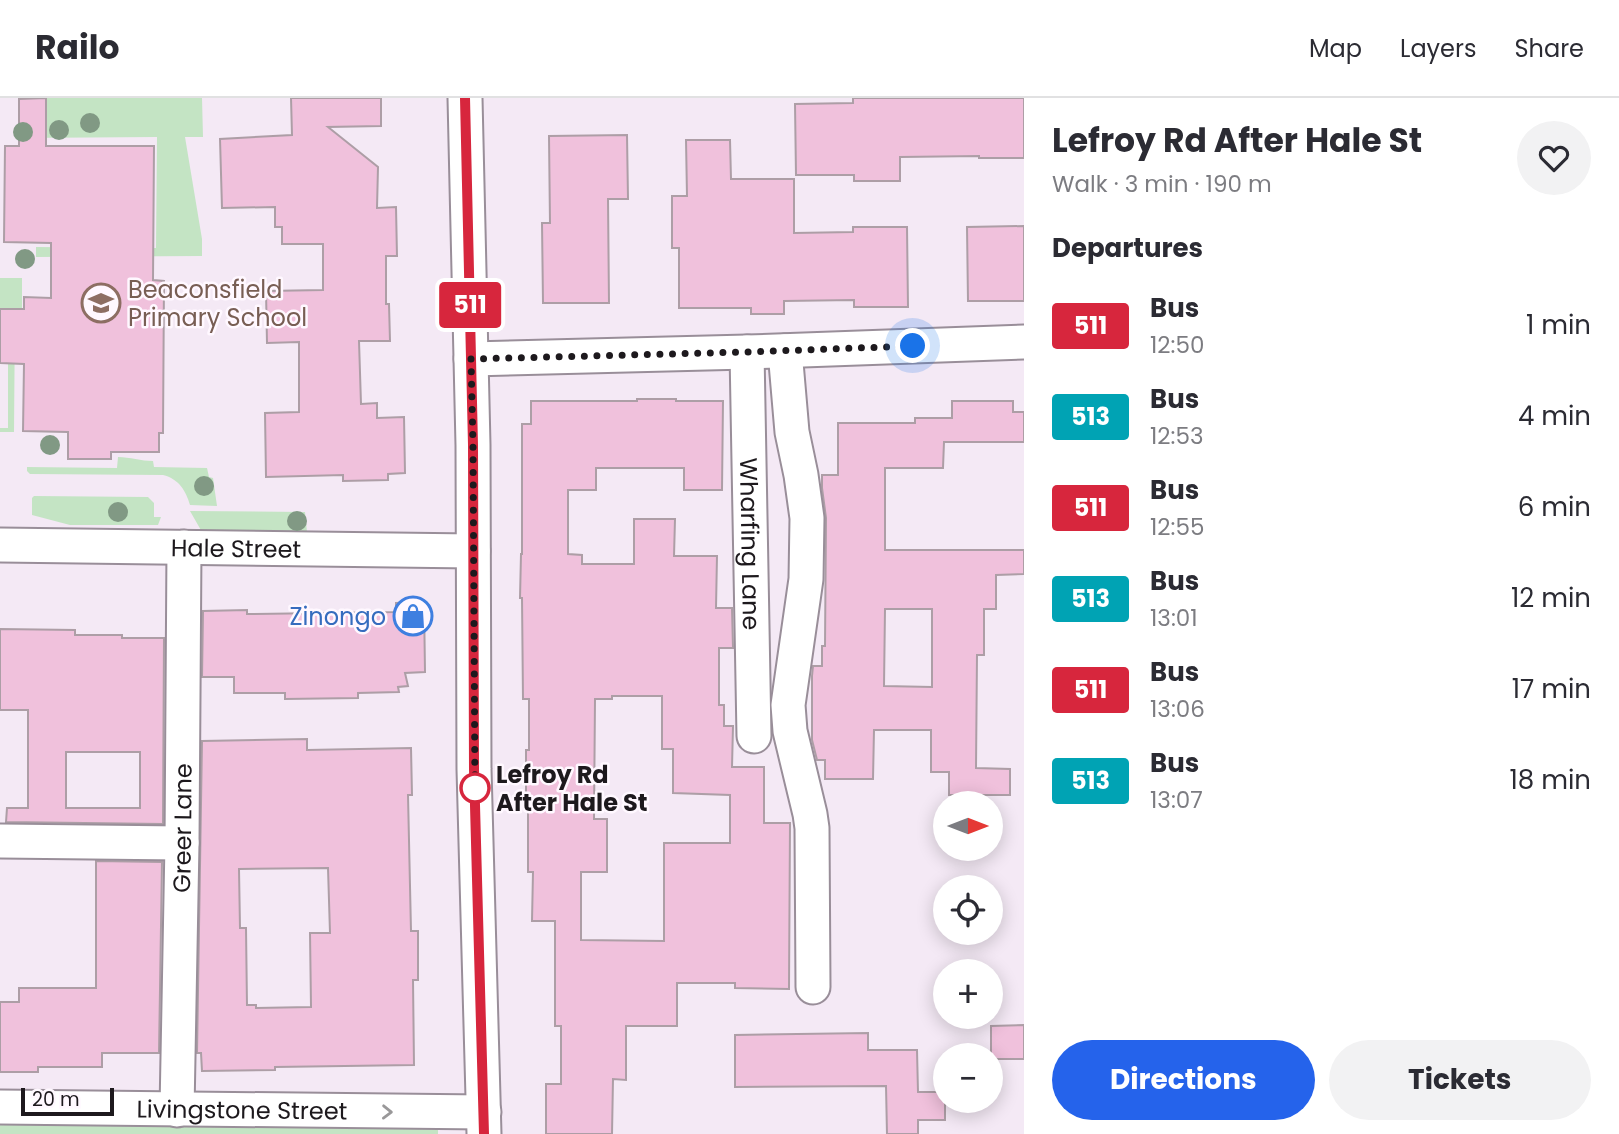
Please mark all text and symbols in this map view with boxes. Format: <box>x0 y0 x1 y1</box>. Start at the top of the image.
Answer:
text: Railo <box>35 24 119 71</box>
text: Map <box>1309 32 1362 65</box>
text: Layers <box>1400 32 1476 65</box>
text: Share <box>1514 32 1584 65</box>
text: Lefroy Rd After Hale St <box>1052 117 1422 164</box>
button: heart <box>1517 121 1591 195</box>
text: Walk · 3 min · 190 m <box>1052 168 1272 200</box>
text: Departures <box>1052 230 1203 266</box>
place label: Beaconsfield Primary School <box>128 273 307 334</box>
school or university icon: Beaconsfield Primary School <box>80 282 122 324</box>
line badge: 511 <box>430 282 510 328</box>
text: 511 <box>453 288 487 321</box>
text: Bus <box>1150 290 1199 326</box>
text: 1 min <box>1526 307 1591 343</box>
text: 511 <box>1074 309 1107 342</box>
your location <box>895 328 930 363</box>
text: 12:50 <box>1150 329 1204 361</box>
text: Bus <box>1150 381 1199 417</box>
text: 4 min <box>1518 398 1591 434</box>
text: 513 <box>1071 400 1110 433</box>
text: 12:53 <box>1150 420 1203 452</box>
street label: Wharfing Lane <box>732 457 769 631</box>
text: Bus <box>1150 472 1199 508</box>
text: 6 min <box>1518 489 1591 525</box>
text: 511 <box>1074 491 1107 524</box>
text: 12:55 <box>1150 511 1204 543</box>
street label: Hale Street <box>171 531 301 565</box>
text: Bus <box>1150 563 1199 599</box>
text: 12 min <box>1511 580 1591 616</box>
text: 513 <box>1071 582 1110 615</box>
shop icon: Zinongo <box>392 595 434 637</box>
place label: Zinongo <box>289 600 386 633</box>
text: 13:01 <box>1150 602 1198 634</box>
text: Bus <box>1150 654 1199 690</box>
text: 17 min <box>1512 671 1591 707</box>
text: 511 <box>1074 673 1107 706</box>
text: 13:06 <box>1150 693 1205 725</box>
text: Bus <box>1150 745 1199 781</box>
place label: Lefroy Rd After Hale St <box>496 758 648 819</box>
text: 18 min <box>1510 762 1591 798</box>
street label: Greer Lane <box>165 763 199 893</box>
text: 513 <box>1071 764 1110 797</box>
marker: Lefroy Rd After Hale St <box>460 773 490 803</box>
text: 13:07 <box>1150 784 1203 816</box>
north arrow <box>933 791 1003 861</box>
map controls <box>933 791 1003 1113</box>
button: locate <box>933 875 1003 945</box>
button: + <box>933 959 1003 1029</box>
button: Directions <box>1052 1040 1315 1120</box>
button: Tickets <box>1329 1040 1591 1120</box>
button: − <box>933 1043 1003 1113</box>
scale bar <box>21 1085 114 1117</box>
text: 20 m <box>32 1086 80 1113</box>
street label: Livingstone Street <box>136 1092 348 1127</box>
one-way arrow <box>382 1104 392 1120</box>

